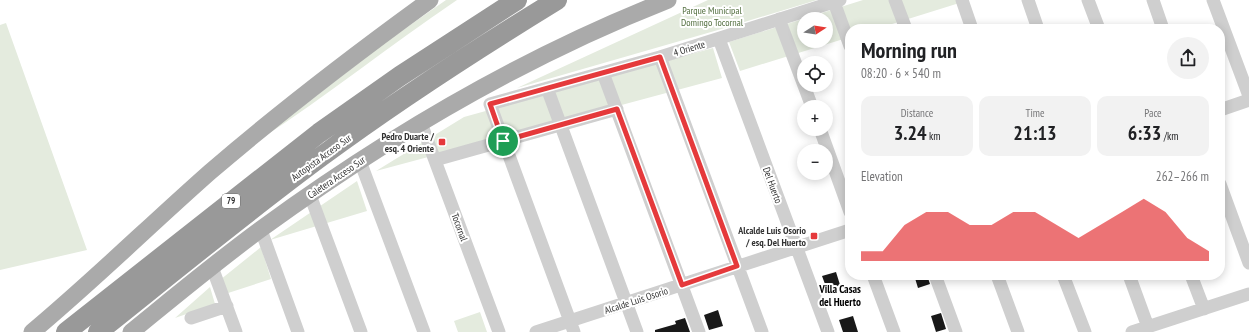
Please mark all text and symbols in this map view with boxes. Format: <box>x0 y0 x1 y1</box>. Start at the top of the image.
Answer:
park label: Parque Municipal Domingo Tocornal <box>681 4 744 29</box>
north arrow <box>797 12 833 48</box>
map controls <box>797 12 833 180</box>
text: Morning run <box>861 36 957 64</box>
button: share <box>1167 37 1209 79</box>
street label: 4 Oriente <box>672 38 707 59</box>
button: locate <box>797 56 833 92</box>
text: 08:20 · 6 × 540 m <box>861 65 941 82</box>
button: + <box>797 100 833 136</box>
text: Distance <box>901 106 933 120</box>
text: Time <box>1025 106 1045 120</box>
text: Pace <box>1144 106 1162 120</box>
text: 3.24 <box>894 120 927 146</box>
text: 21:13 <box>1013 120 1057 146</box>
text: 6:33 <box>1128 120 1161 146</box>
pin <box>486 124 520 158</box>
text: km <box>927 129 940 143</box>
text: /km <box>1161 129 1178 143</box>
place label: Pedro Duarte / esq. 4 Oriente <box>382 130 435 155</box>
icon: arrive <box>492 130 514 152</box>
street label: Autopista Acceso Sur <box>289 131 354 184</box>
marker: Pedro Duarte / esq. 4 Oriente <box>437 137 447 147</box>
button: − <box>797 144 833 180</box>
street label: Caletera Acceso Sur <box>305 153 368 202</box>
street label: Del Huerto <box>760 165 785 205</box>
text: Elevation <box>861 168 903 185</box>
text: 262–266 m <box>1156 168 1209 185</box>
road number: 79 <box>222 194 240 208</box>
street label: Tocornal <box>448 211 471 244</box>
place label: Alcalde Luis Osorio / esq. Del Huerto <box>737 224 807 249</box>
marker: Alcalde Luis Osorio / esq. Del Huerto <box>809 231 819 241</box>
district label: Villa Casas del Huerto <box>818 282 861 309</box>
street label: Alcalde Luis Osorio <box>603 284 670 317</box>

